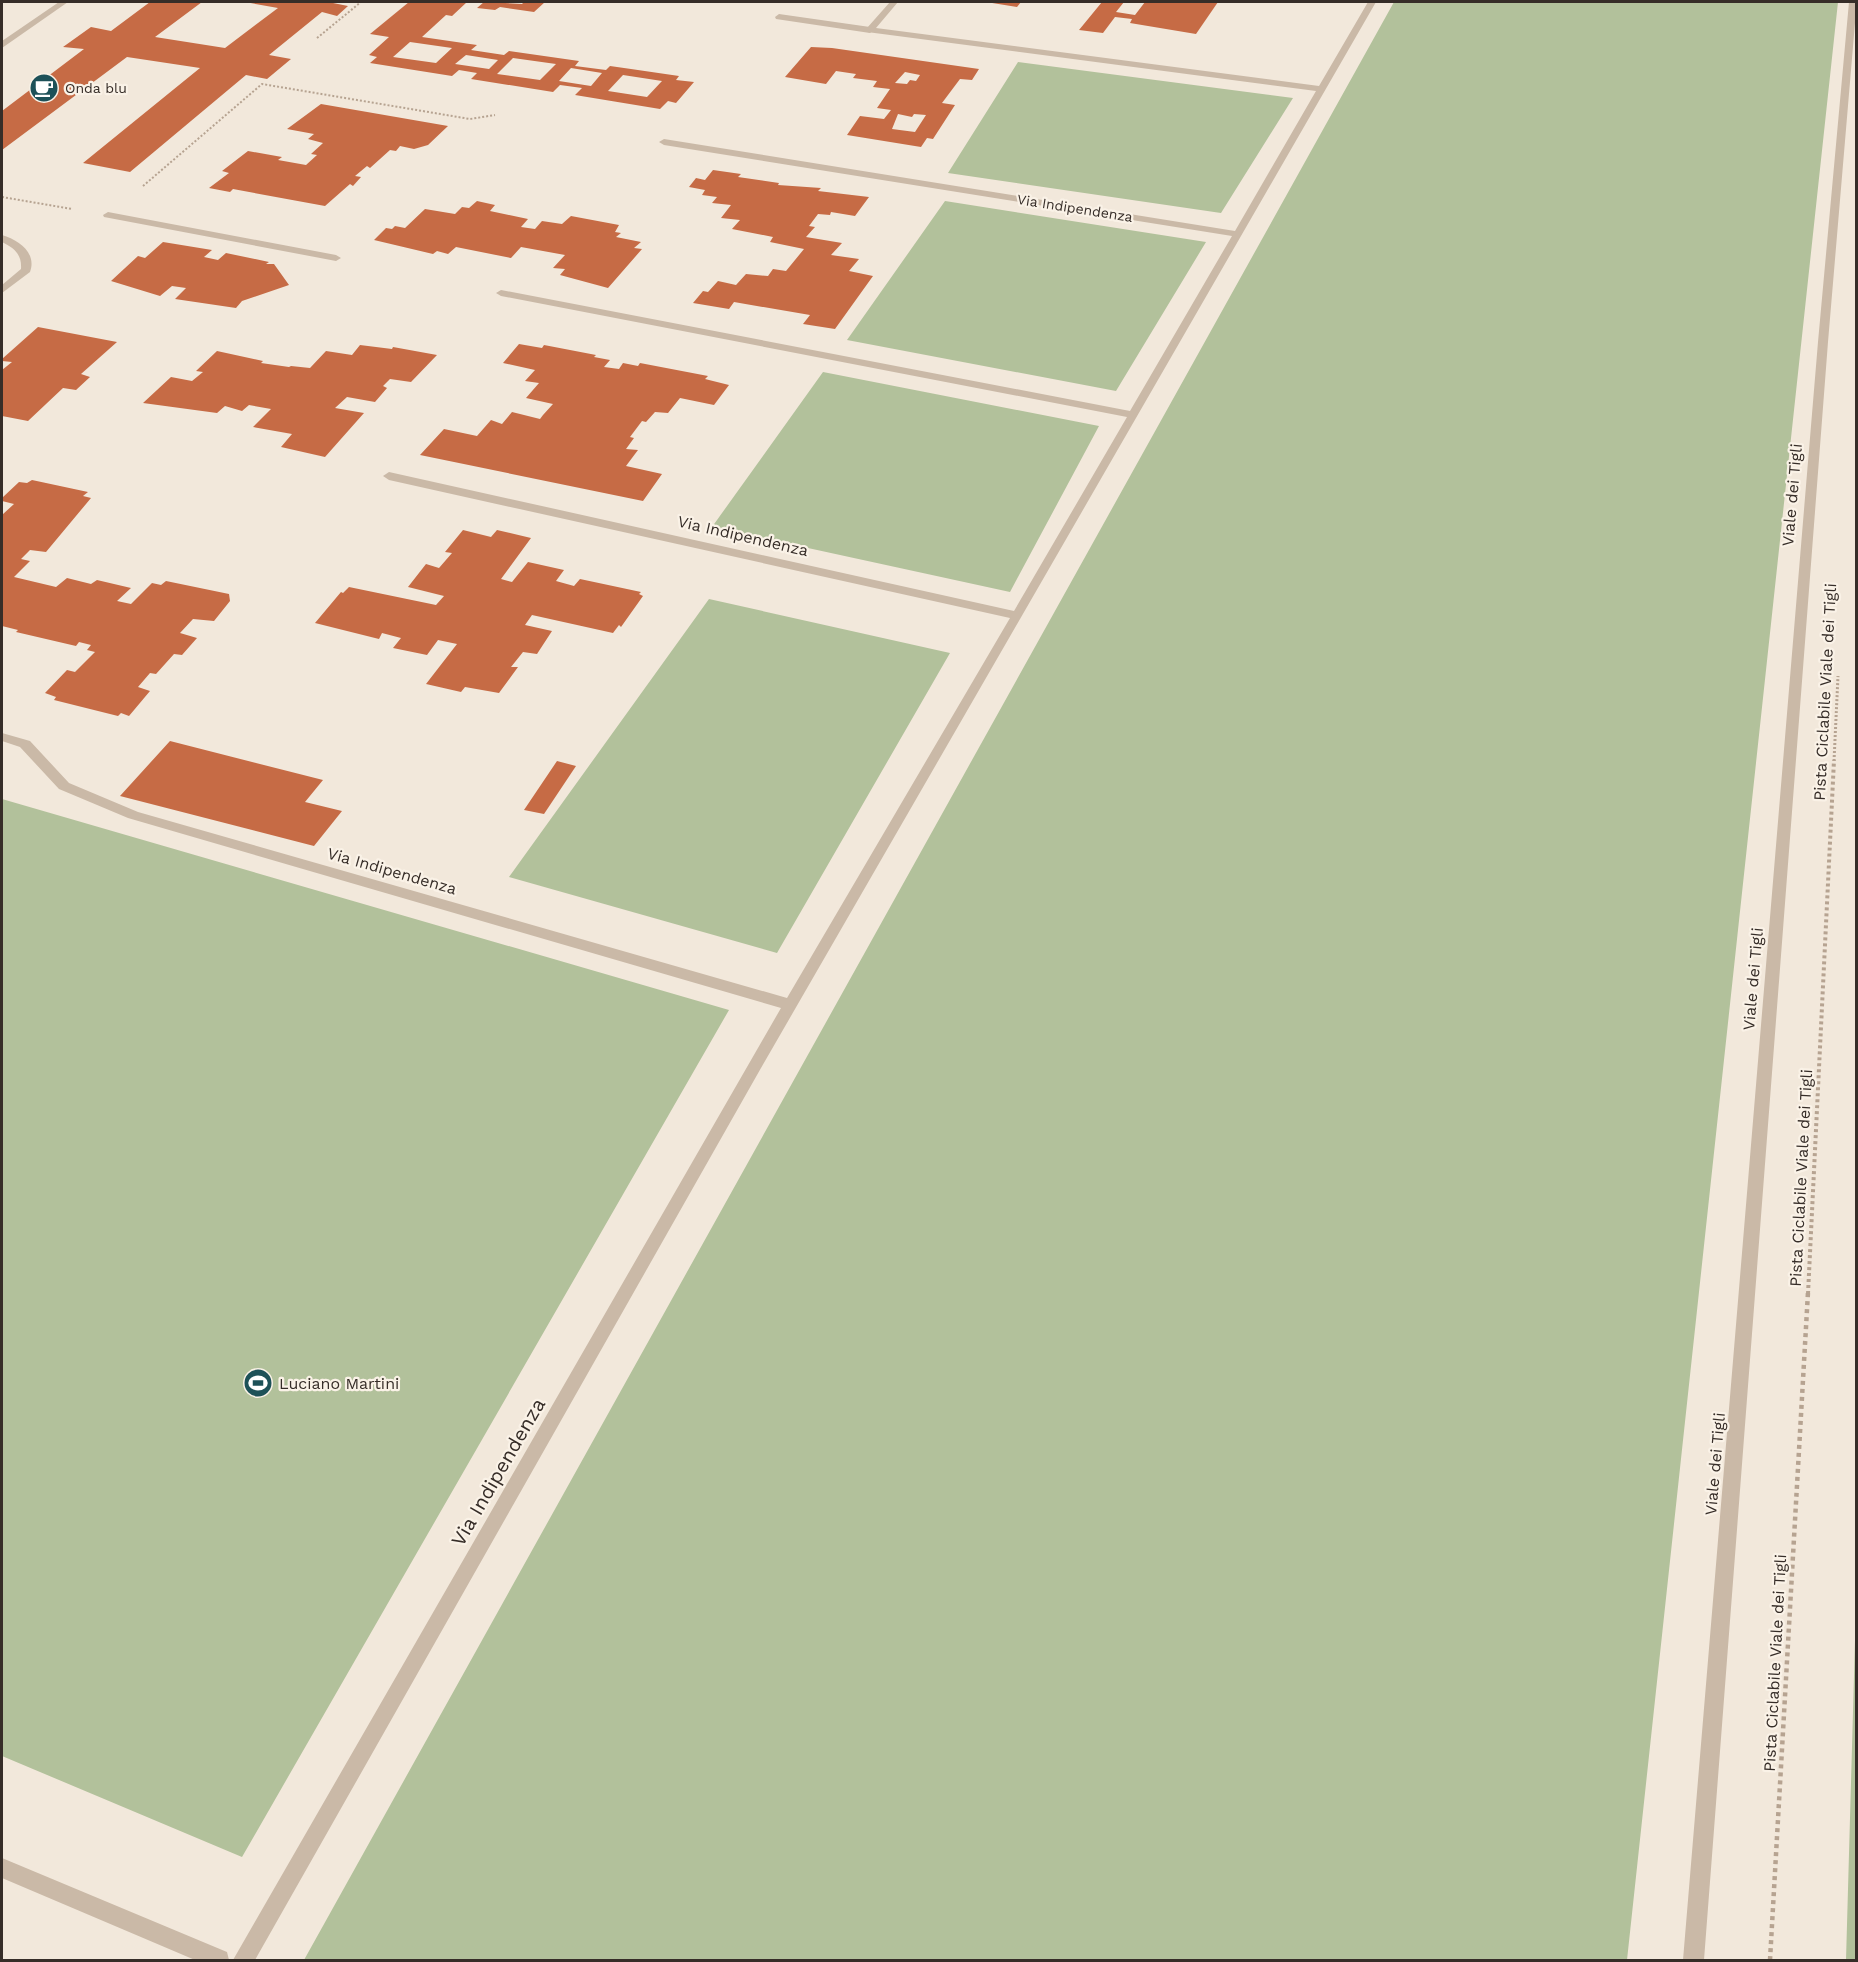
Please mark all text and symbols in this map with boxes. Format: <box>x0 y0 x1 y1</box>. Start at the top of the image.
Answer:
cafe icon: Onda blu <box>28 72 60 104</box>
place label: Onda blu <box>65 80 127 96</box>
street label: Via Indipendenza <box>1016 191 1134 225</box>
street label: Viale dei Tigli <box>1778 443 1806 547</box>
street label: Via Indipendenza <box>676 512 810 560</box>
street label: Pista Ciclabile Viale dei Tigli <box>1810 583 1840 801</box>
street label: Via Indipendenza <box>325 843 459 899</box>
street label: Viale dei Tigli <box>1739 927 1767 1031</box>
street label: Pista Ciclabile Viale dei Tigli <box>1786 1069 1816 1287</box>
sports icon: Luciano Martini <box>242 1367 274 1399</box>
place label: Luciano Martini <box>279 1374 399 1393</box>
street label: Via Indipendenza <box>446 1394 550 1550</box>
street label: Viale dei Tigli <box>1701 1412 1729 1516</box>
street label: Pista Ciclabile Viale dei Tigli <box>1760 1554 1790 1772</box>

